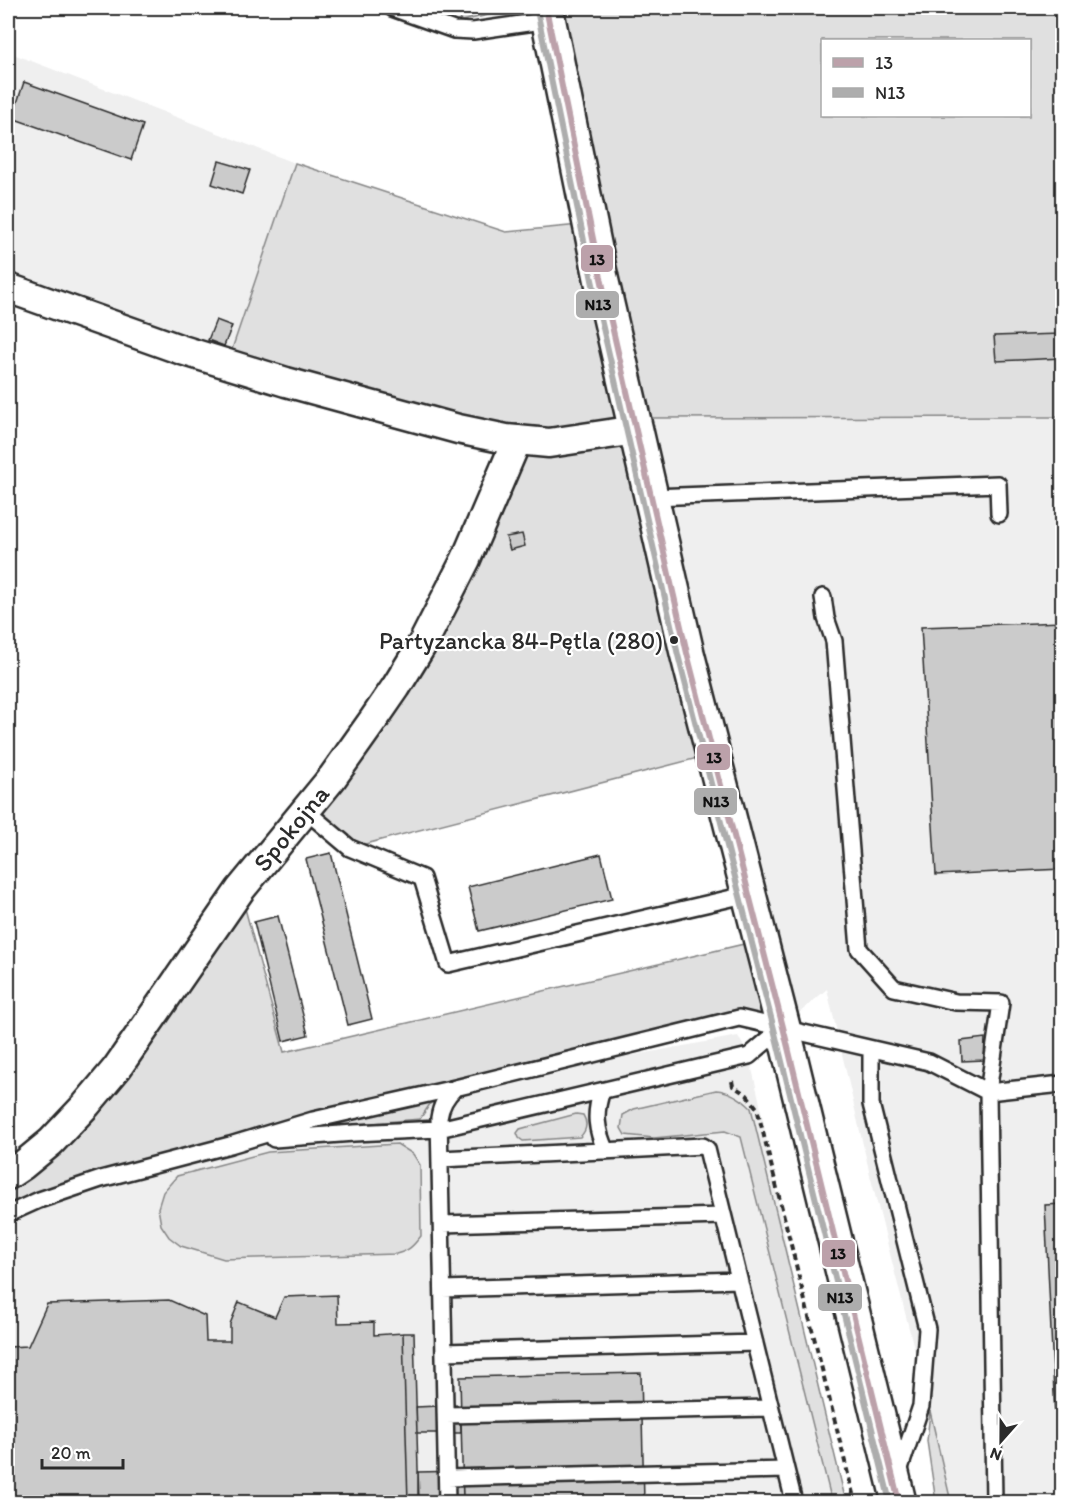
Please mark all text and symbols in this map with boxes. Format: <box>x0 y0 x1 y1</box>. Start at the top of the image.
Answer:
legend <box>821 39 1031 117</box>
text: 13 <box>875 52 893 74</box>
text: N13 <box>875 82 906 104</box>
line badge: 13 <box>580 244 614 273</box>
text: 13 <box>589 250 605 269</box>
line badge: N13 <box>575 290 620 319</box>
text: N13 <box>585 295 612 314</box>
place label: Partyzancka 84-Pętla (280) <box>379 626 663 655</box>
marker: Partyzancka 84-Pętla (280) <box>668 634 680 646</box>
line badge: 13 <box>696 743 731 771</box>
text: 13 <box>706 748 722 767</box>
street label: Spokojna <box>246 778 336 878</box>
line badge: N13 <box>693 787 738 816</box>
text: N13 <box>703 792 730 811</box>
line badge: 13 <box>821 1239 856 1268</box>
text: 13 <box>830 1244 846 1263</box>
line badge: N13 <box>817 1283 863 1312</box>
text: N13 <box>827 1288 854 1307</box>
north arrow <box>971 1411 1031 1471</box>
scale bar <box>42 1432 123 1470</box>
text: 20 m <box>51 1442 91 1464</box>
text: N <box>987 1444 1004 1465</box>

